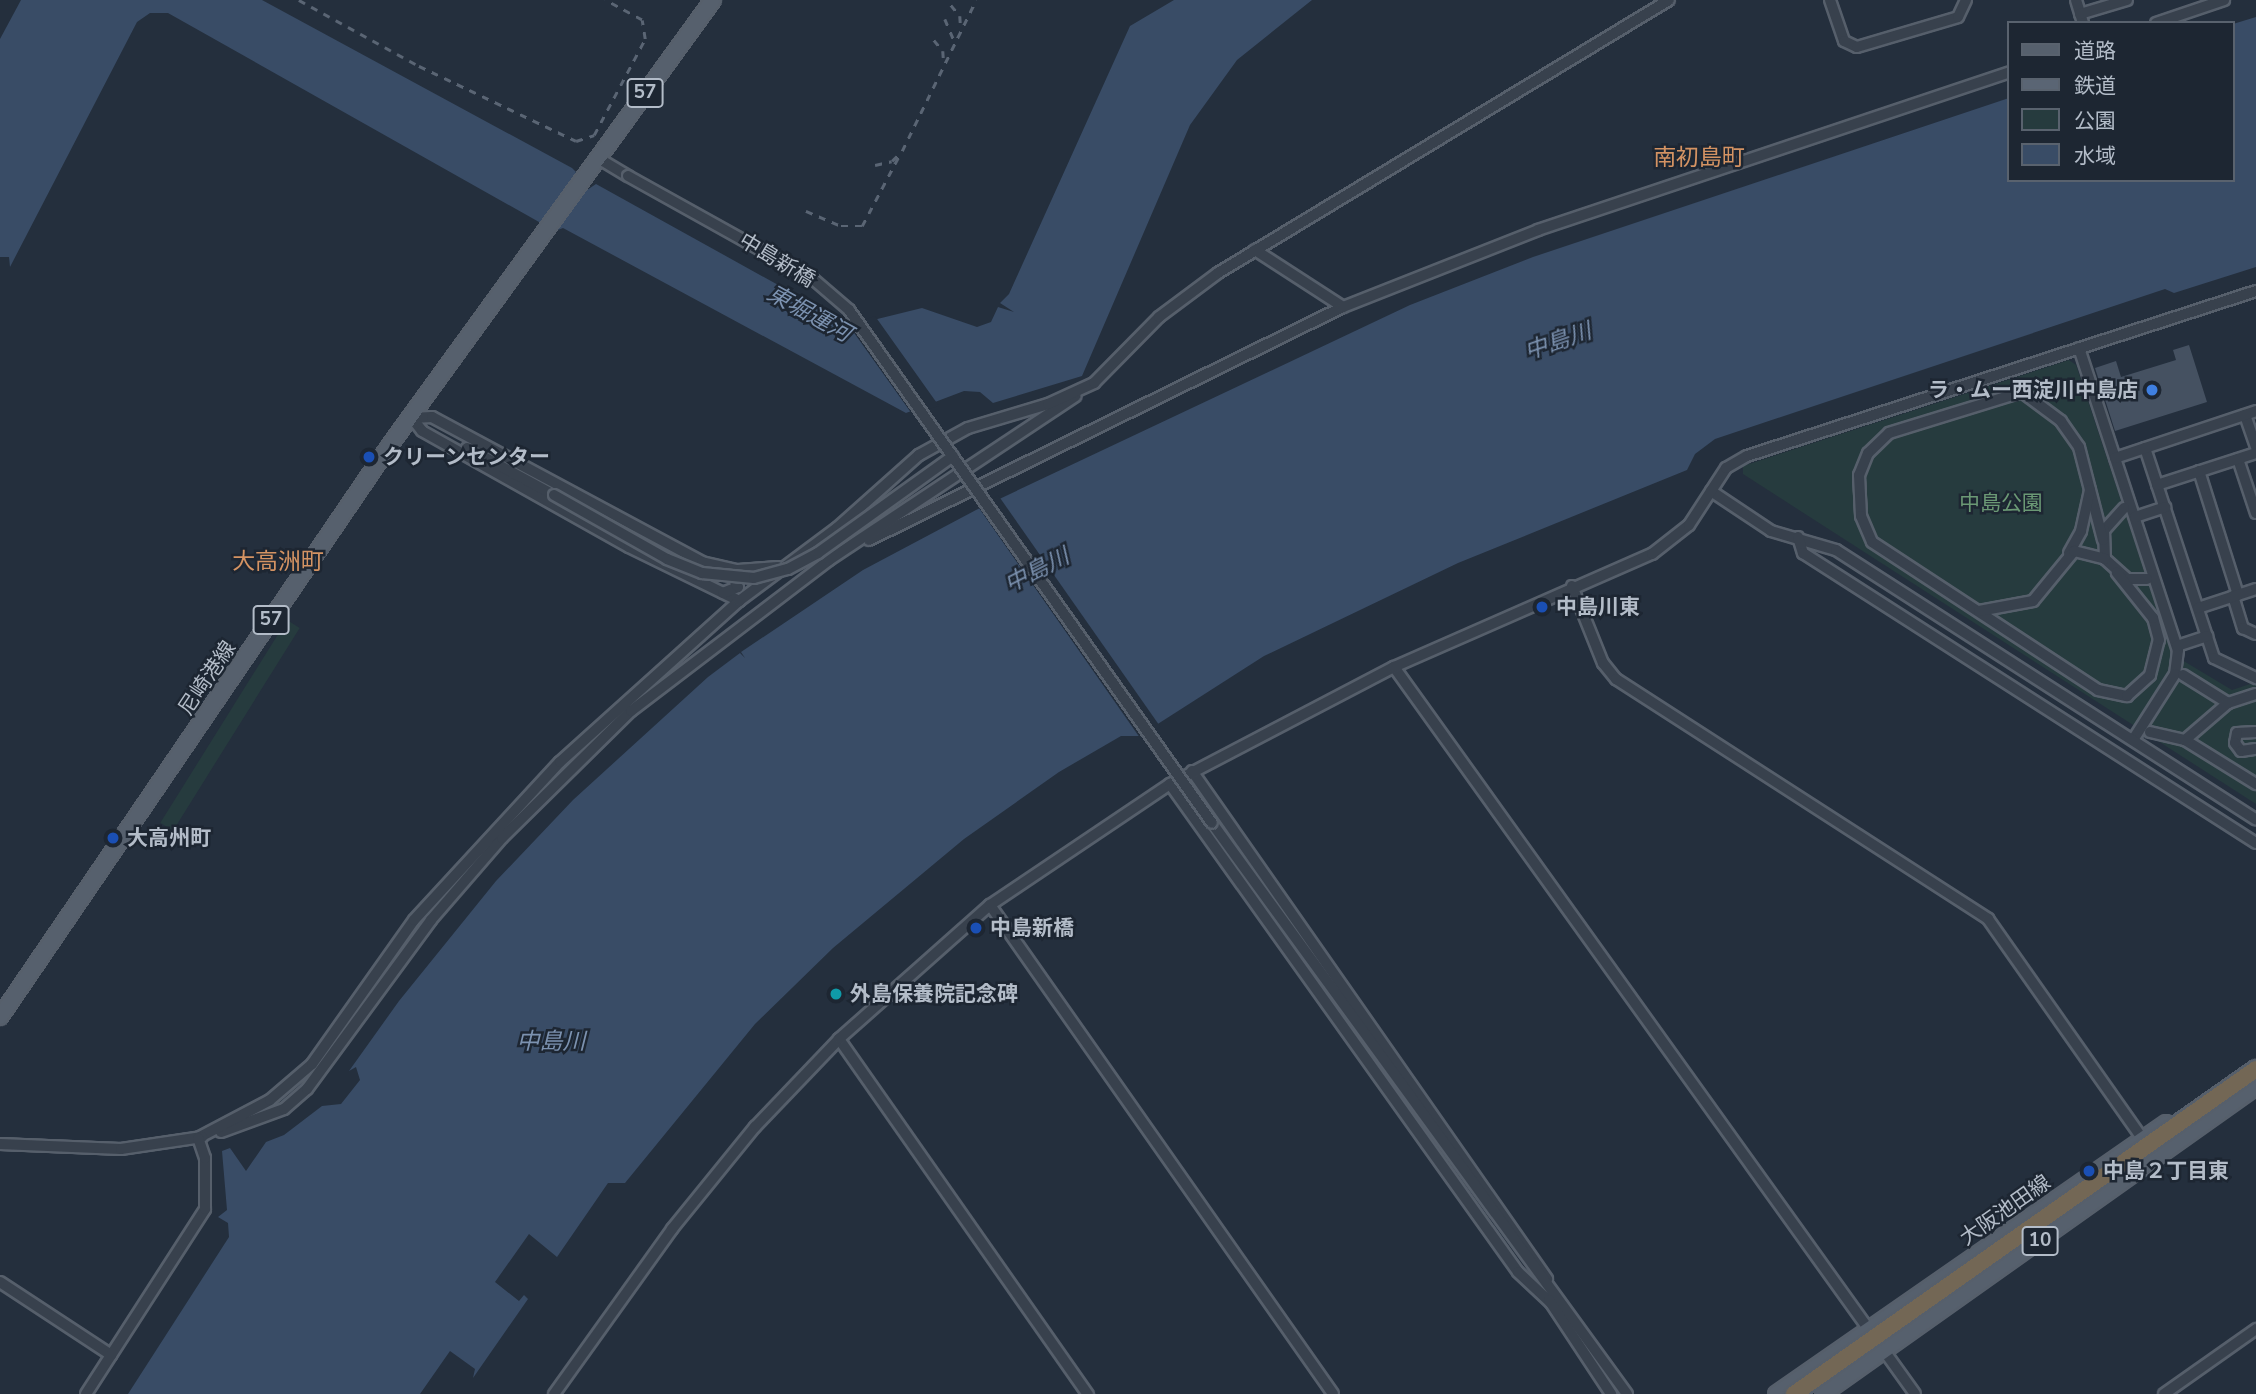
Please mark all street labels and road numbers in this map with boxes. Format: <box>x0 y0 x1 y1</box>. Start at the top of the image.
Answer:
road number: 57 <box>626 78 664 108</box>
street label: 中島新橋 <box>735 228 819 292</box>
road number: 57 <box>252 604 290 636</box>
street label: 尼崎港線 <box>173 636 241 720</box>
street label: 大阪池田線 <box>1955 1170 2055 1250</box>
road number: 10 <box>2021 1226 2059 1256</box>

